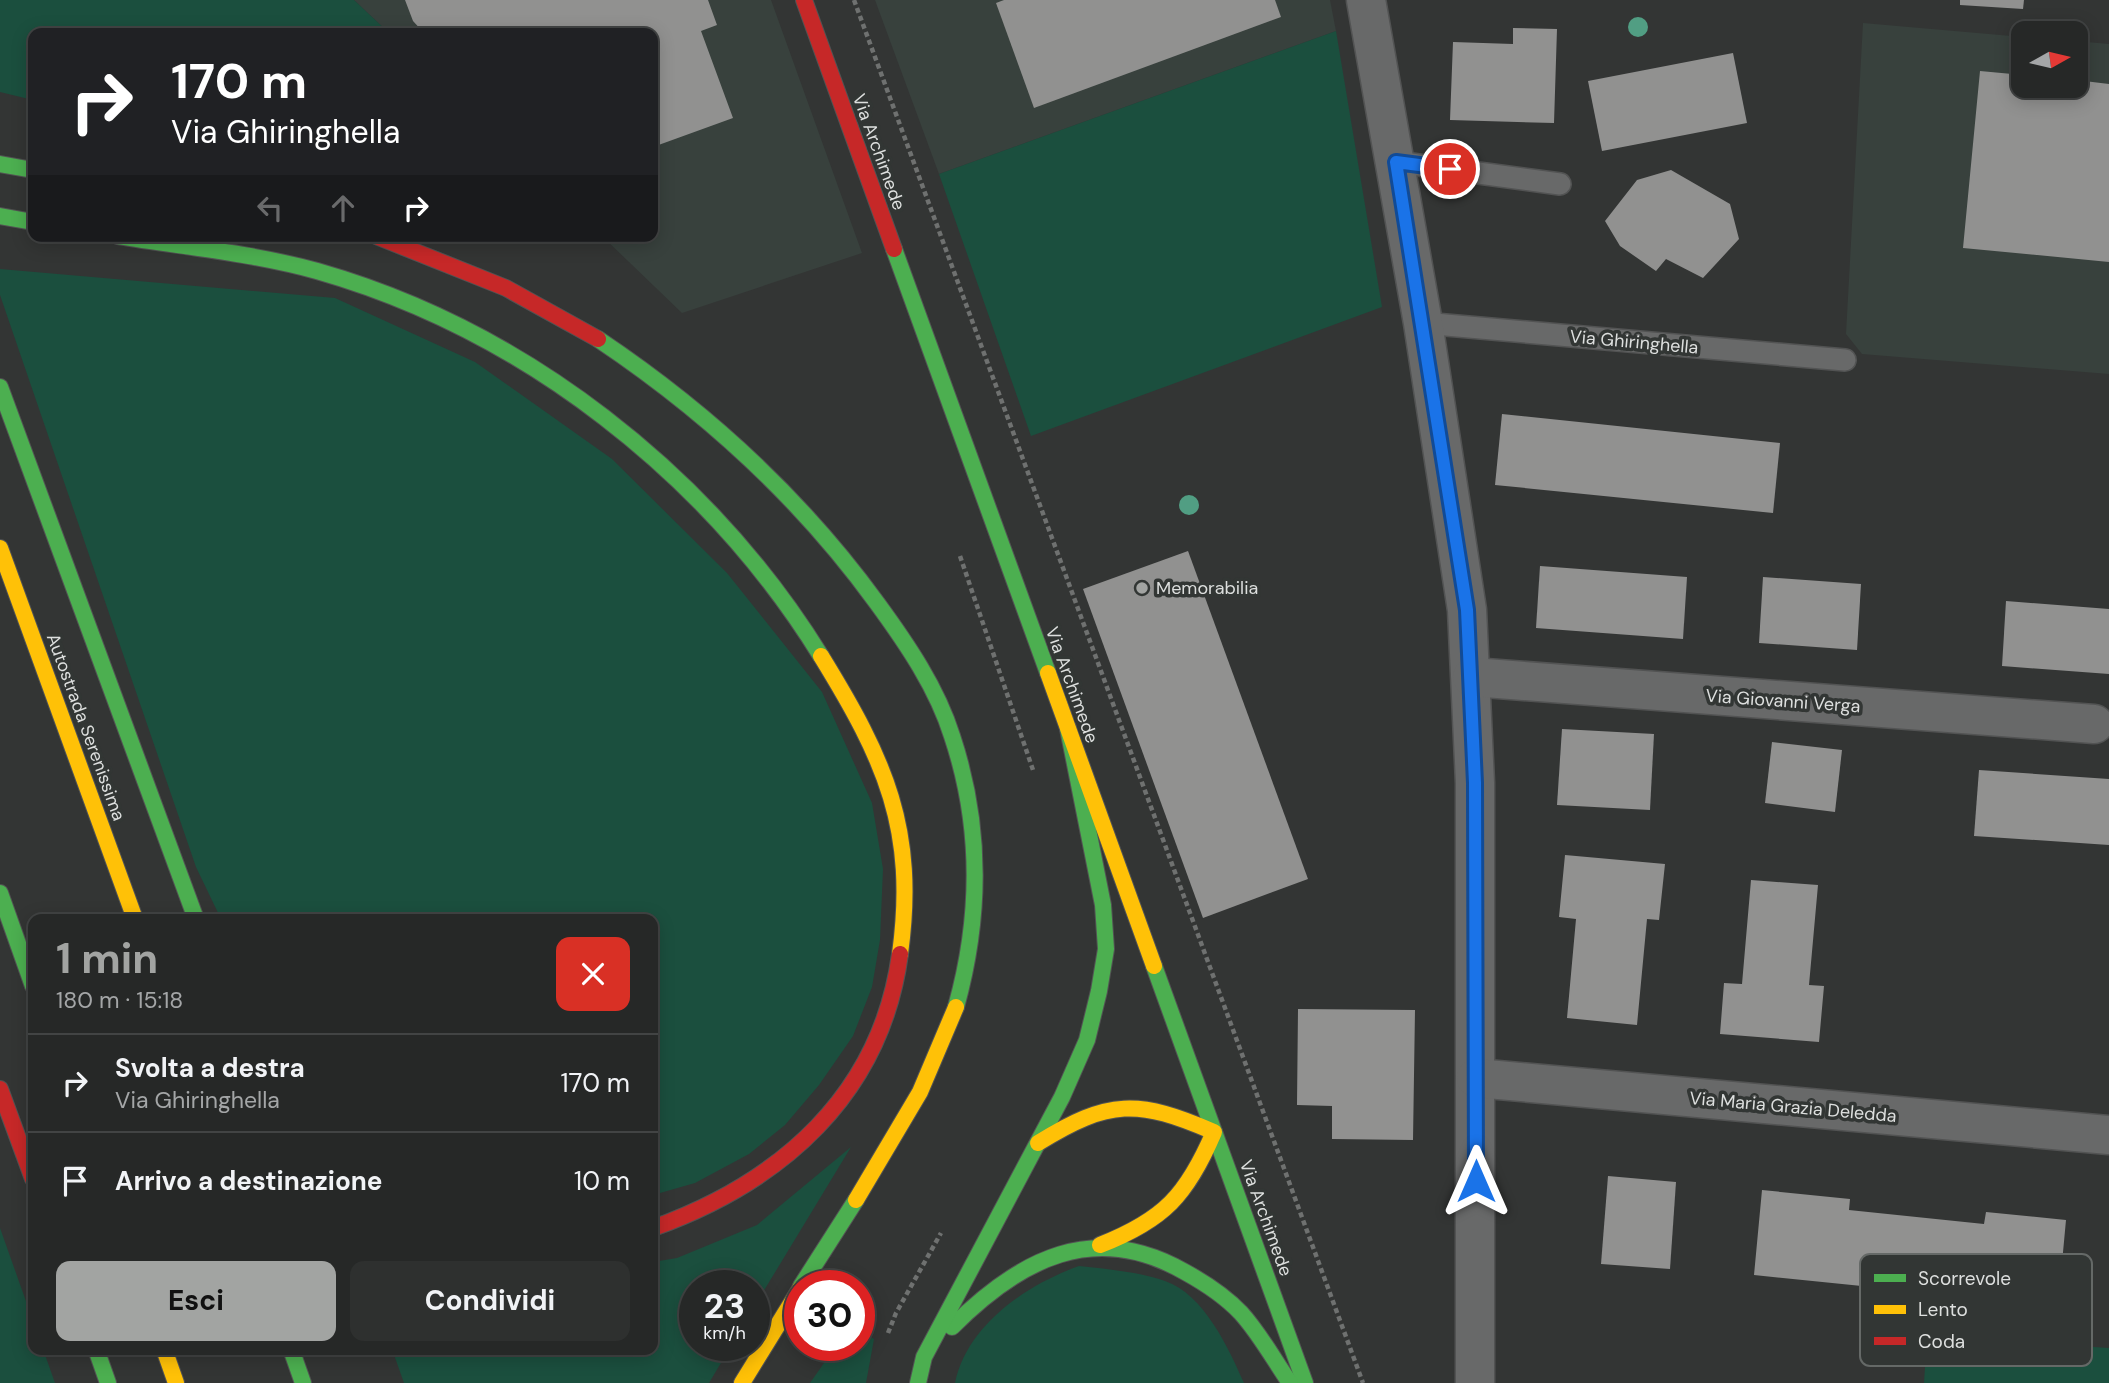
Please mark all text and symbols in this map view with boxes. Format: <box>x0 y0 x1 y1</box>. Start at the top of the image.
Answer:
north arrow <box>2011 21 2088 98</box>
map controls <box>2011 21 2088 98</box>
text: 170 m <box>171 49 307 113</box>
icon: right <box>56 56 147 147</box>
street label: Via Archimede <box>847 91 911 213</box>
text: Via Ghiringhella <box>171 111 400 153</box>
pin <box>1420 139 1480 199</box>
icon: arrive <box>1431 150 1469 188</box>
icon: left <box>251 189 289 227</box>
icon: ahead <box>324 189 362 227</box>
icon: right <box>397 189 435 227</box>
street label: Via Ghiringhella <box>1569 324 1699 360</box>
place label: Memorabilia <box>1156 576 1258 600</box>
marker: Memorabilia <box>1134 580 1150 596</box>
street label: Via Archimede <box>1040 624 1104 746</box>
street label: Autostrada Serenissima <box>41 630 131 824</box>
street label: Via Giovanni Verga <box>1705 684 1861 718</box>
text: 1 min <box>56 931 158 986</box>
button: close <box>556 937 630 1011</box>
text: 180 m · 15:18 <box>56 985 183 1015</box>
text: Svolta a destra <box>115 1051 305 1085</box>
icon: right <box>56 1064 94 1102</box>
text: 170 m <box>561 1066 630 1100</box>
text: Via Ghiringhella <box>115 1085 280 1115</box>
street label: Via Maria Grazia Deledda <box>1688 1086 1898 1128</box>
position arrow <box>1439 1144 1513 1218</box>
street label: Via Archimede <box>1234 1157 1298 1279</box>
icon: arrive <box>56 1162 94 1200</box>
text: Arrivo a destinazione <box>115 1164 382 1198</box>
text: 10 m <box>574 1164 630 1198</box>
legend <box>1860 1254 2092 1366</box>
button: Esci <box>56 1261 336 1341</box>
button: Condividi <box>350 1261 630 1341</box>
text: Scorrevole <box>1918 1266 2011 1291</box>
speed limit sign: 30 <box>784 1270 875 1361</box>
text: 23 <box>704 1283 745 1329</box>
text: Lento <box>1918 1297 1968 1322</box>
text: km/h <box>703 1321 746 1345</box>
text: Coda <box>1918 1329 1965 1354</box>

